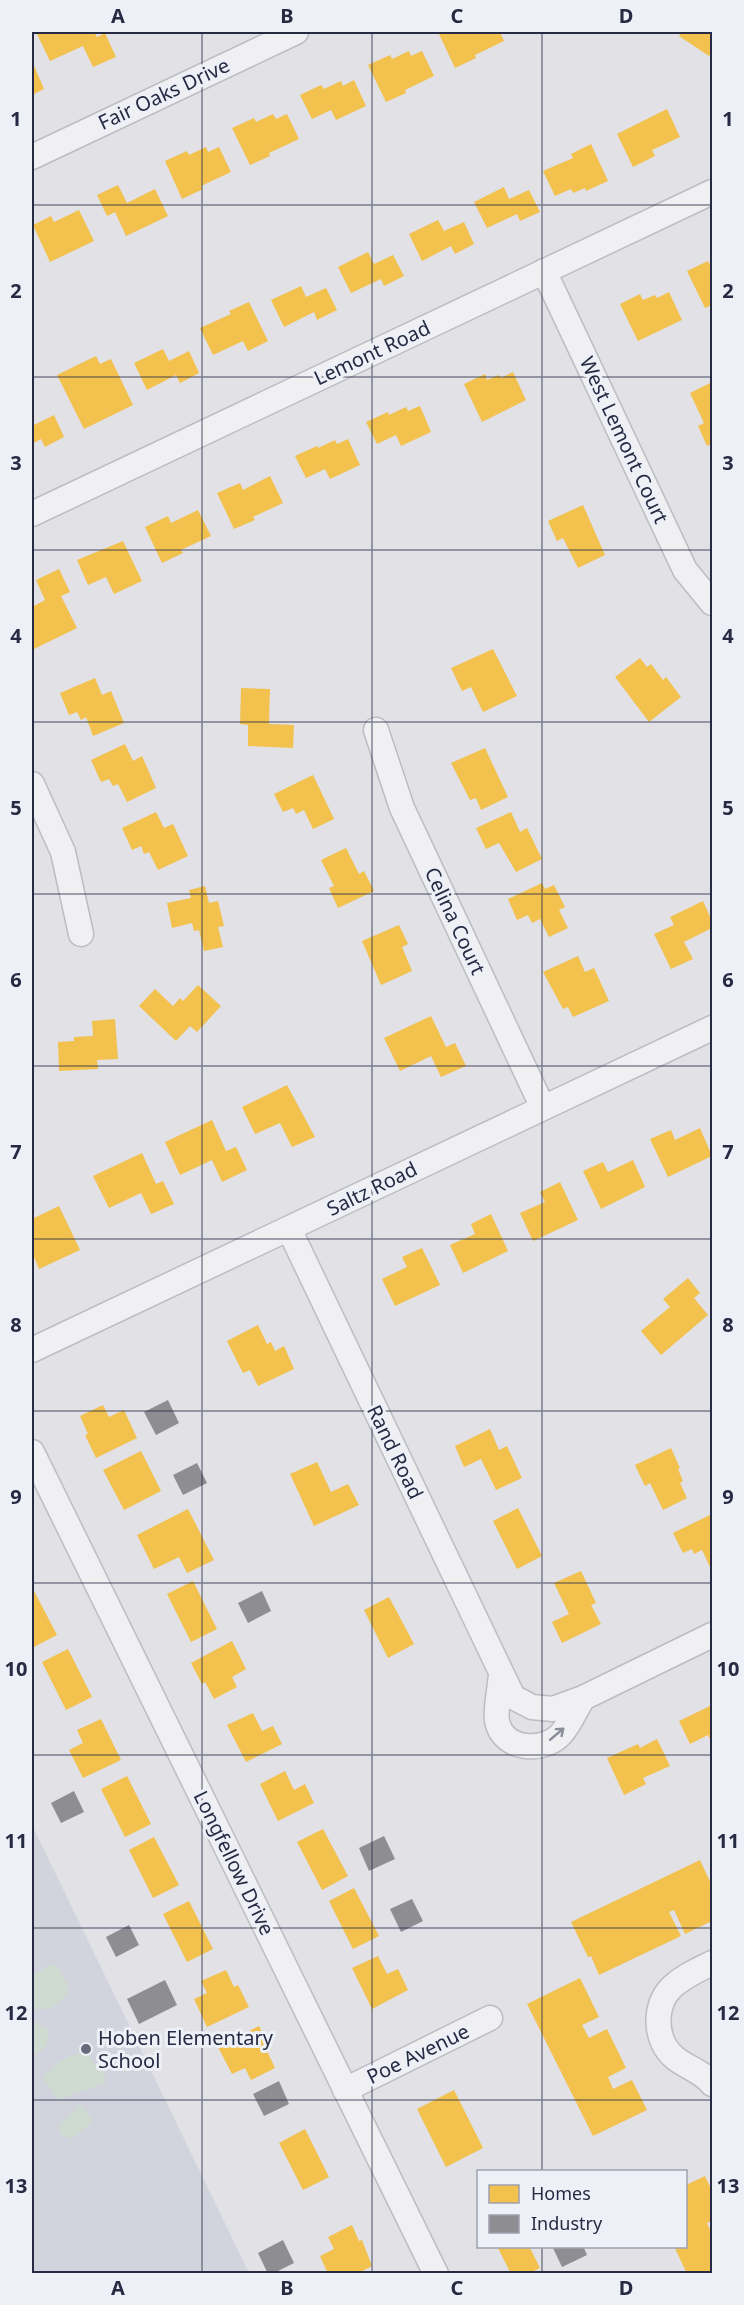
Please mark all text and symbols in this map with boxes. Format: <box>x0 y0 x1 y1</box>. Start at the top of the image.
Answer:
text: A <box>111 2 125 29</box>
text: B <box>280 2 294 29</box>
text: C <box>451 2 464 29</box>
text: D <box>619 2 633 29</box>
street label: Fair Oaks Drive <box>94 51 234 136</box>
text: 1 <box>10 105 22 132</box>
text: 1 <box>722 105 734 132</box>
text: 2 <box>10 277 22 304</box>
text: 2 <box>722 277 734 304</box>
street label: Lemont Road <box>309 314 434 391</box>
street label: West Lemont Court <box>574 352 675 528</box>
text: 3 <box>10 449 22 476</box>
text: 3 <box>722 449 734 476</box>
text: 4 <box>10 622 22 649</box>
text: 4 <box>722 622 734 649</box>
text: 5 <box>10 794 22 821</box>
text: 5 <box>722 794 734 821</box>
street label: Celina Court <box>419 863 492 979</box>
text: 6 <box>10 966 22 993</box>
text: 6 <box>722 966 734 993</box>
text: 7 <box>10 1138 22 1165</box>
text: 7 <box>722 1138 734 1165</box>
street label: Saltz Road <box>322 1155 421 1222</box>
text: 8 <box>10 1311 22 1338</box>
text: 8 <box>722 1311 734 1338</box>
street label: Rand Road <box>361 1400 430 1503</box>
text: 9 <box>10 1483 22 1510</box>
text: 9 <box>722 1483 734 1510</box>
text: 10 <box>5 1655 27 1682</box>
text: 10 <box>717 1655 739 1682</box>
one-way arrow <box>549 1728 565 1741</box>
street label: Longfellow Drive <box>188 1786 281 1940</box>
text: 11 <box>5 1827 27 1854</box>
text: 11 <box>717 1827 739 1854</box>
text: 12 <box>5 1999 27 2026</box>
text: 12 <box>717 1999 739 2026</box>
street label: Poe Avenue <box>362 2017 474 2090</box>
place label: Hoben Elementary School <box>98 2024 274 2074</box>
marker: Hoben Elementary School <box>79 2042 93 2056</box>
legend <box>477 2170 687 2248</box>
text: 13 <box>5 2172 27 2199</box>
text: 13 <box>717 2172 739 2199</box>
text: Homes <box>531 2181 591 2205</box>
text: Industry <box>531 2211 603 2235</box>
text: A <box>111 2274 125 2301</box>
text: B <box>280 2274 294 2301</box>
text: C <box>451 2274 464 2301</box>
text: D <box>619 2274 633 2301</box>

